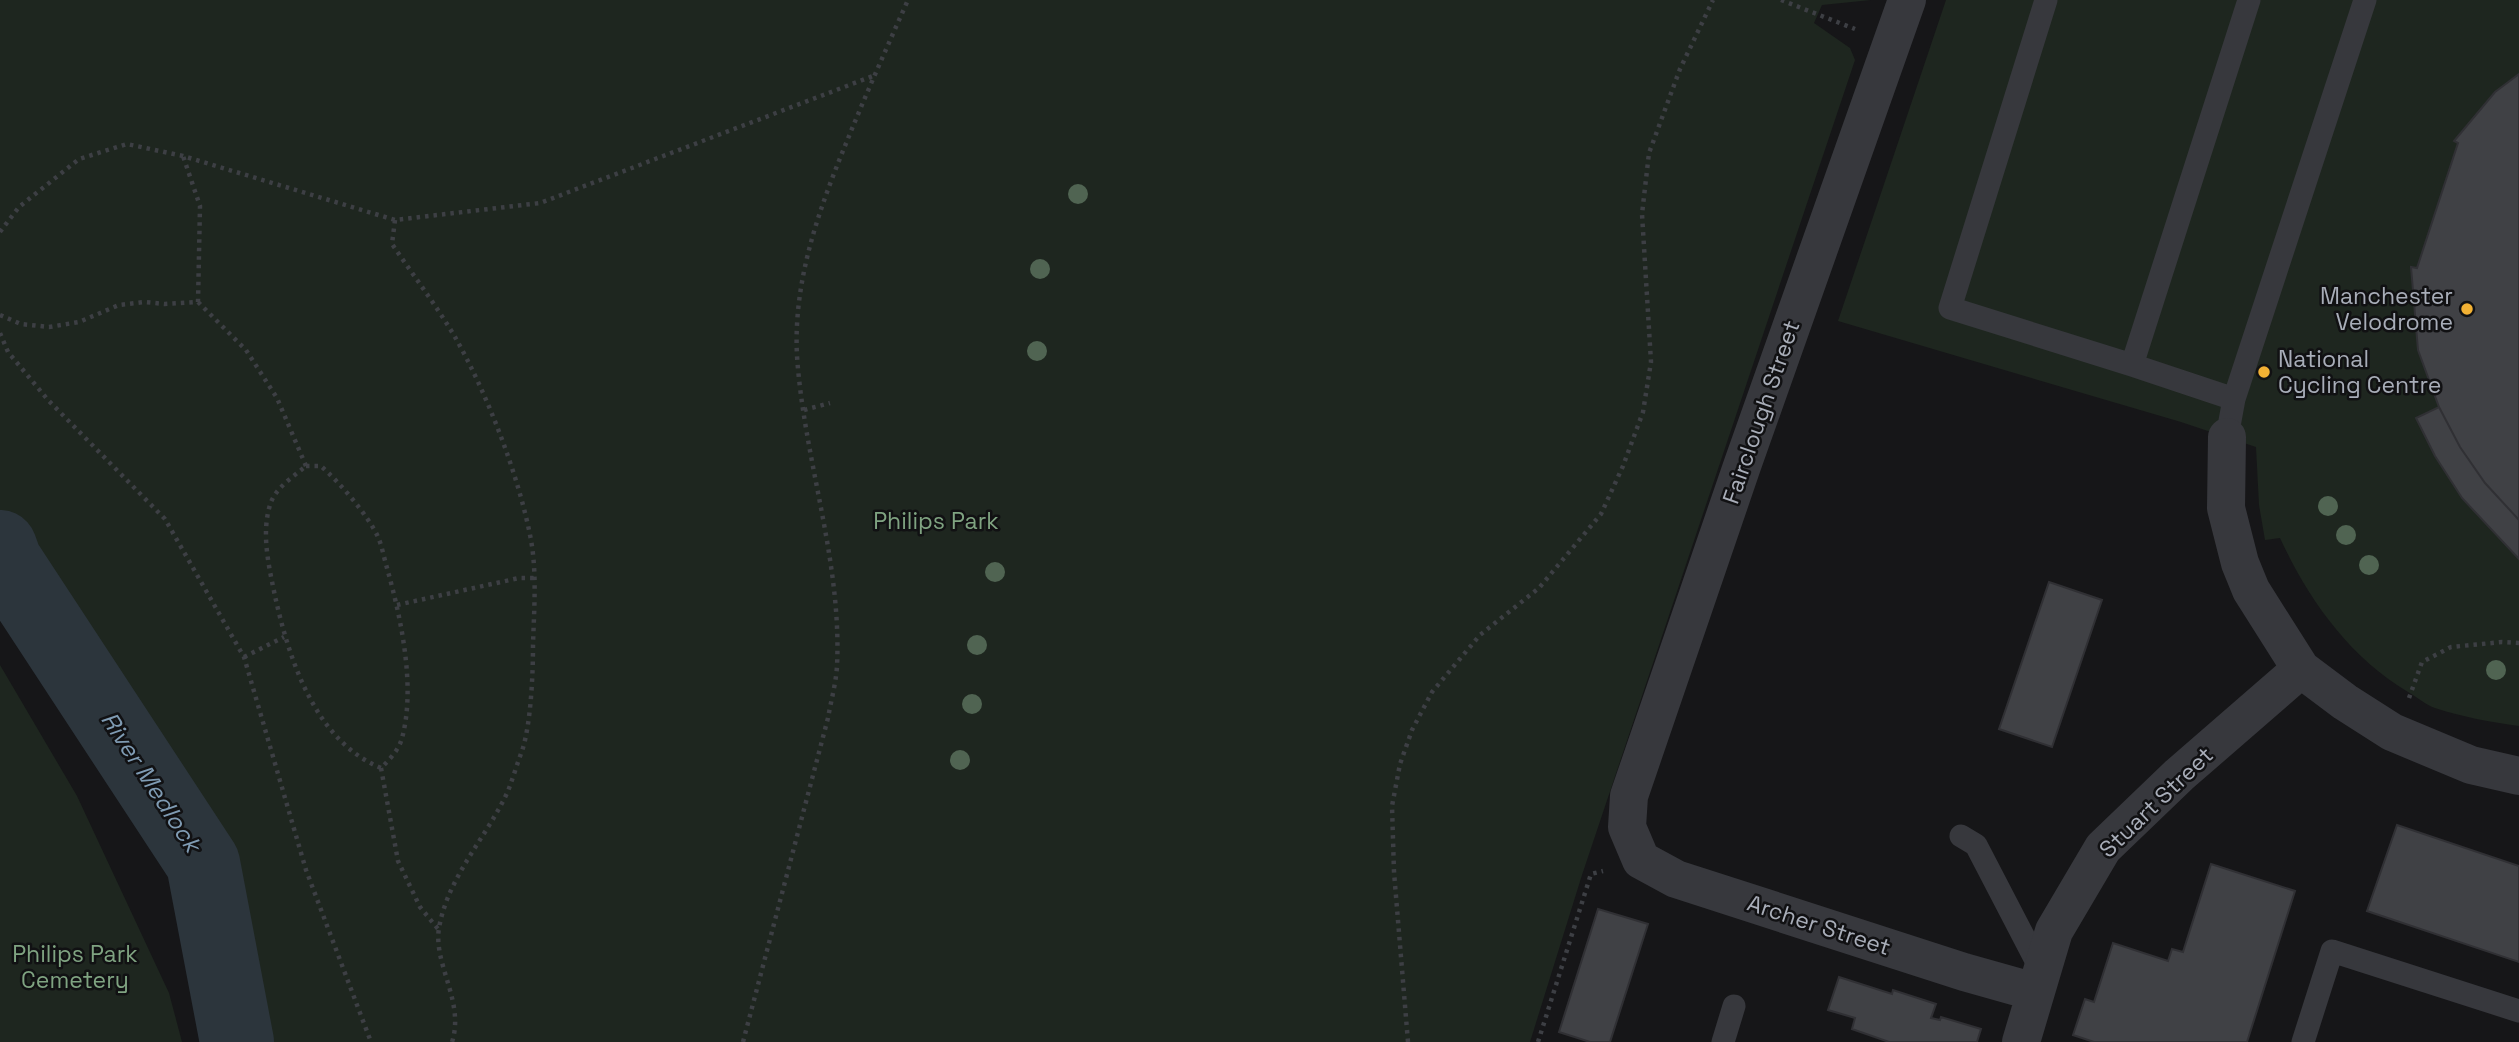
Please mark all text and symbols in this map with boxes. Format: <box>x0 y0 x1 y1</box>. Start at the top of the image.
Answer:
place label: Manchester Velodrome <box>2320 281 2453 337</box>
marker: Manchester Velodrome <box>2459 301 2475 317</box>
street label: Fairclough Street <box>1716 316 1806 508</box>
place label: National Cycling Centre <box>2278 344 2441 400</box>
marker: National Cycling Centre <box>2256 364 2272 380</box>
park label: Philips Park <box>873 506 999 536</box>
water label: River Medlock <box>94 706 210 860</box>
street label: Stuart Street <box>2093 740 2219 864</box>
street label: Archer Street <box>1743 888 1895 962</box>
park label: Philips Park Cemetery <box>12 939 138 995</box>

